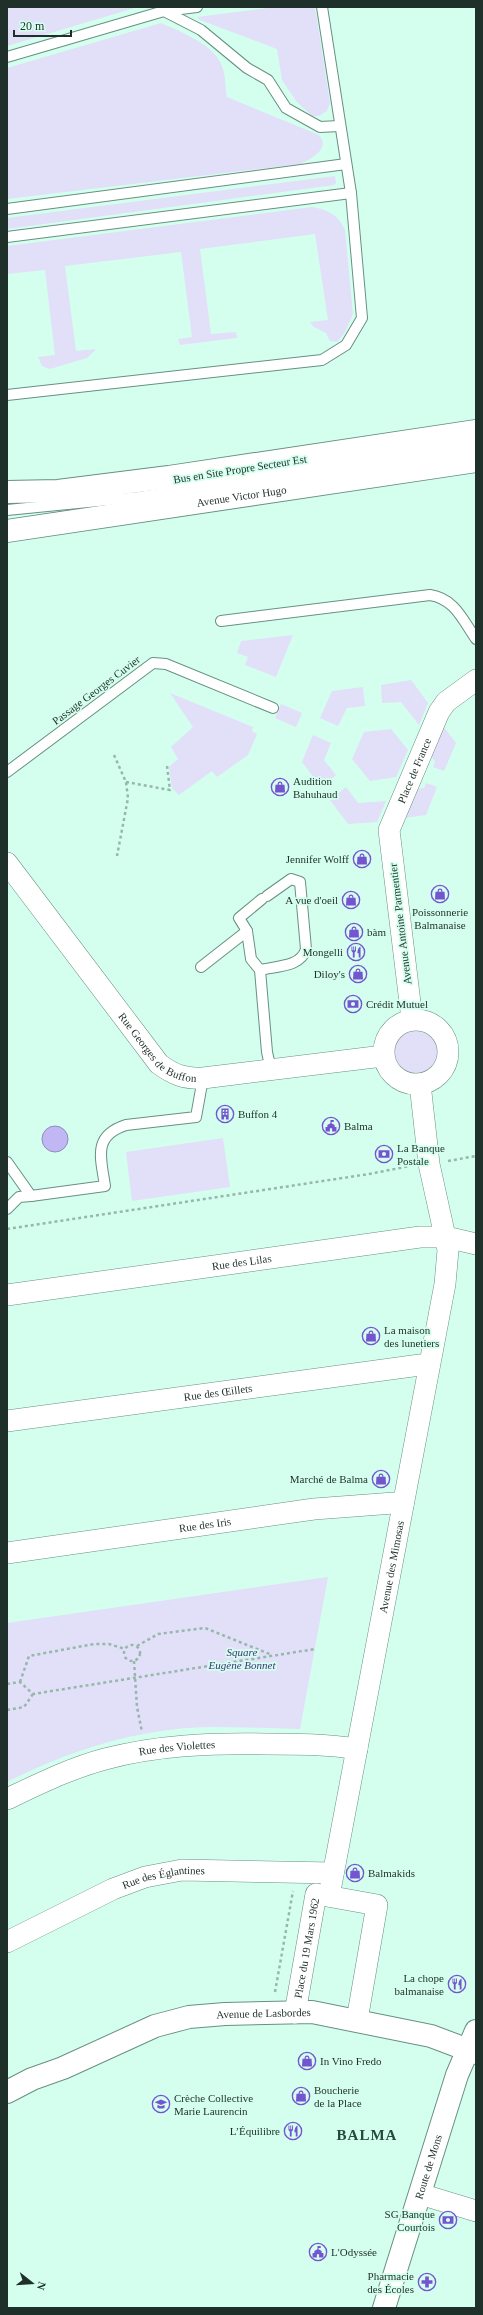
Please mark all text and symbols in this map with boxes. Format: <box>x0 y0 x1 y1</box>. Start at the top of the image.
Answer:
scale bar <box>14 12 71 38</box>
text: 20 m <box>20 19 45 33</box>
street label: Bus en Site Propre Secteur Est <box>173 453 307 485</box>
street label: Avenue Victor Hugo <box>196 483 288 509</box>
street label: Passage Georges Cuvier <box>50 653 142 727</box>
street label: Place de France <box>395 736 433 805</box>
place label: Audition Bahuhaud <box>293 775 338 800</box>
shop icon: Audition Bahuhaud <box>270 777 290 797</box>
shop icon: Jennifer Wolff <box>352 849 372 869</box>
place label: Jennifer Wolff <box>286 853 349 865</box>
street label: Avenue Antoine Parmentier <box>387 862 413 985</box>
shop icon: Poissonnerie Balmanaise <box>430 884 450 904</box>
shop icon: A vue d'oeil <box>341 890 361 910</box>
place label: A vue d'oeil <box>285 894 338 906</box>
place label: Poissonnerie Balmanaise <box>412 906 468 931</box>
shop icon: bàm <box>344 922 364 942</box>
place label: bàm <box>367 926 386 938</box>
restaurant icon: Mongelli <box>346 942 366 962</box>
place label: Mongelli <box>303 946 343 958</box>
shop icon: Diloy's <box>348 964 368 984</box>
place label: Diloy's <box>314 968 345 980</box>
bank icon: Crédit Mutuel <box>343 994 363 1014</box>
place label: Crédit Mutuel <box>366 998 428 1010</box>
street label: Rue Georges de Buffon <box>116 1010 197 1084</box>
building icon: Buffon 4 <box>215 1104 235 1124</box>
place label: Buffon 4 <box>238 1108 278 1120</box>
public building icon: Balma <box>321 1116 341 1136</box>
place label: Balma <box>344 1120 373 1132</box>
place label: La Banque Postale <box>397 1142 445 1167</box>
bank icon: La Banque Postale <box>374 1144 394 1164</box>
street label: Rue des Lilas <box>211 1252 272 1272</box>
place label: La maison des lunetiers <box>384 1324 439 1349</box>
shop icon: La maison des lunetiers <box>361 1326 381 1346</box>
street label: Rue des Œillets <box>183 1382 253 1403</box>
shop icon: Marché de Balma <box>371 1469 391 1489</box>
place label: Marché de Balma <box>290 1473 368 1485</box>
street label: Rue des Iris <box>178 1515 232 1534</box>
street label: Avenue des Mimosas <box>377 1520 406 1614</box>
park label: Square Eugène Bonnet <box>208 1646 276 1671</box>
street label: Rue des Violettes <box>138 1738 215 1758</box>
shop icon: Balmakids <box>345 1863 365 1883</box>
street label: Rue des Églantines <box>121 1864 205 1891</box>
place label: Balmakids <box>368 1867 415 1879</box>
street label: Place du 19 Mars 1962 <box>292 1897 321 1999</box>
place label: La chope balmanaise <box>395 1972 444 1997</box>
restaurant icon: La chope balmanaise <box>447 1974 467 1994</box>
street label: Avenue de Lasbordes <box>216 2006 311 2021</box>
shop icon: In Vino Fredo <box>297 2051 317 2071</box>
place label: In Vino Fredo <box>320 2055 382 2067</box>
place label: Boucherie de la Place <box>314 2084 362 2109</box>
shop icon: Boucherie de la Place <box>291 2086 311 2106</box>
place label: Crèche Collective Marie Laurencin <box>174 2092 253 2117</box>
school or university icon: Crèche Collective Marie Laurencin <box>151 2094 171 2114</box>
restaurant icon: L’Équilibre <box>283 2121 303 2141</box>
place label: L’Équilibre <box>230 2125 280 2137</box>
district label: BALMA <box>337 2127 397 2143</box>
street label: Route de Mons <box>412 2133 444 2201</box>
place label: SG Banque Courtois <box>385 2208 435 2233</box>
bank icon: SG Banque Courtois <box>438 2210 458 2230</box>
public building icon: L'Odyssée <box>308 2242 328 2262</box>
place label: L'Odyssée <box>331 2246 377 2258</box>
north arrow <box>12 2263 52 2303</box>
place label: Pharmacie des Écoles <box>367 2270 414 2295</box>
pharmacy icon: Pharmacie des Écoles <box>417 2272 437 2292</box>
text: N <box>35 2280 48 2292</box>

